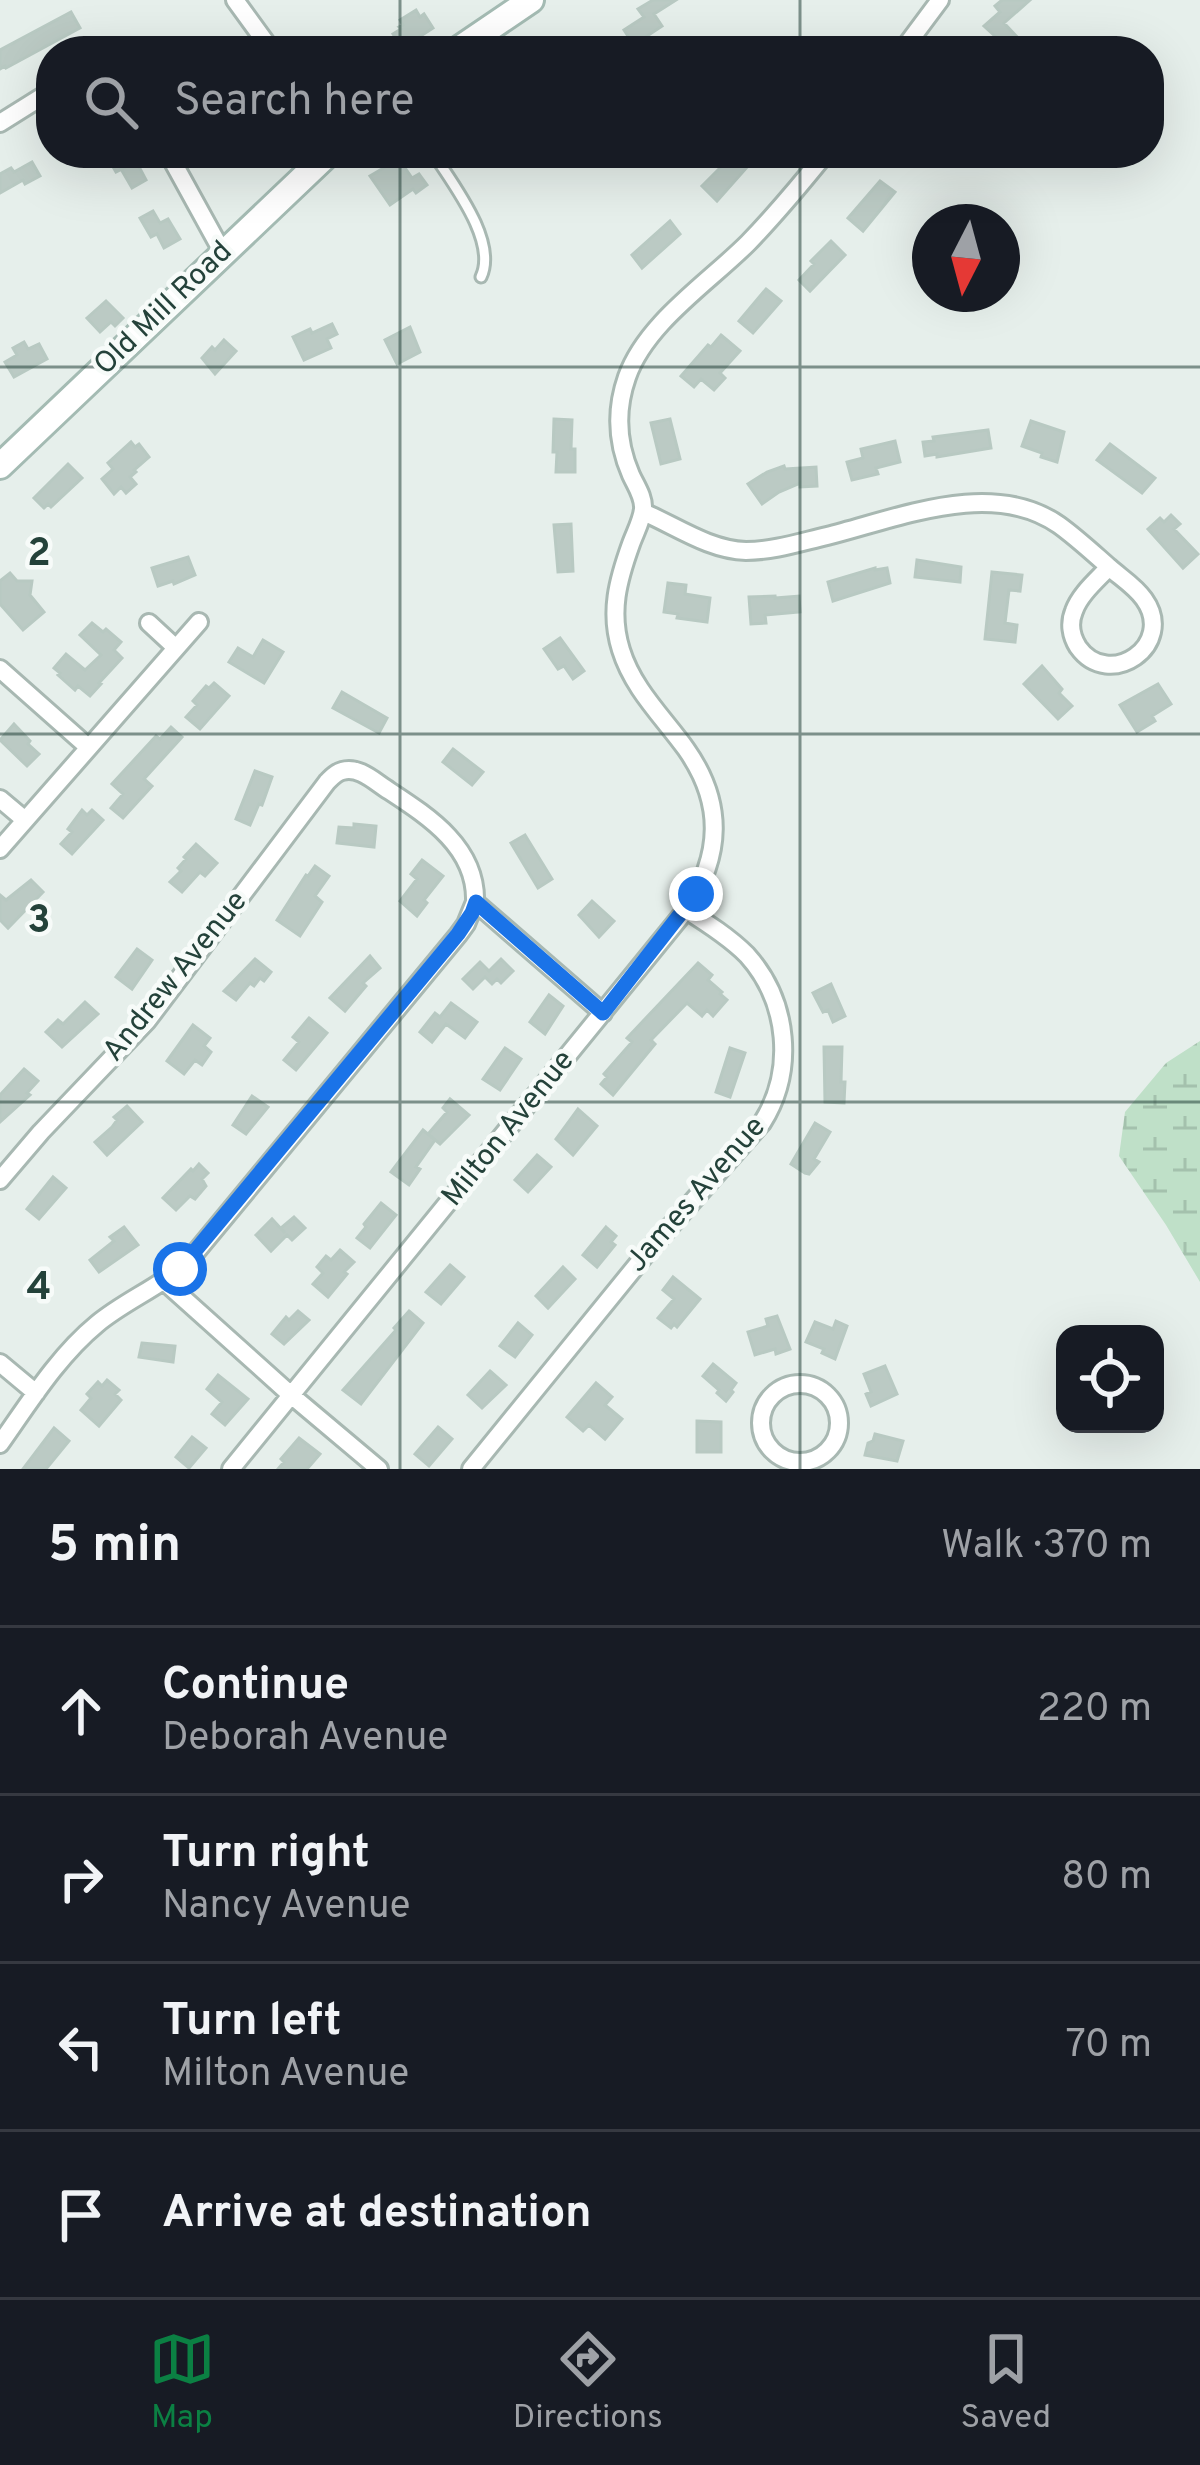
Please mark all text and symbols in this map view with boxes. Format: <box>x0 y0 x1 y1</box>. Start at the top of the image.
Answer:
search box <box>36 36 1164 168</box>
icon: search <box>78 69 144 135</box>
text: Search here <box>174 74 414 131</box>
north arrow <box>912 204 1020 312</box>
street label: Old Mill Road <box>87 234 241 384</box>
text: 2 <box>27 531 51 580</box>
route end <box>669 867 723 921</box>
street label: Andrew Avenue <box>96 884 256 1070</box>
text: 3 <box>27 898 51 947</box>
street label: Milton Avenue <box>435 1043 583 1215</box>
street label: James Avenue <box>619 1109 775 1281</box>
route start <box>153 1242 207 1296</box>
text: 4 <box>26 1265 52 1314</box>
map controls <box>1056 1325 1164 1433</box>
button: locate <box>1056 1325 1164 1433</box>
text: 5 min <box>48 1515 181 1580</box>
text: Walk · 370 m <box>941 1523 1152 1572</box>
text: Continue <box>162 1658 349 1715</box>
icon: ahead <box>48 1678 114 1744</box>
text: 220 m <box>1037 1686 1152 1735</box>
text: Deborah Avenue <box>162 1715 448 1764</box>
text: Turn right <box>162 1826 370 1883</box>
icon: right <box>48 1846 114 1912</box>
text: 80 m <box>1061 1854 1152 1903</box>
text: Nancy Avenue <box>162 1883 410 1932</box>
text: Turn left <box>162 1994 341 2051</box>
icon: left <box>48 2014 114 2080</box>
text: 70 m <box>1066 2022 1152 2071</box>
text: Milton Avenue <box>162 2051 409 2100</box>
icon: arrive <box>48 2182 114 2248</box>
text: Arrive at destination <box>162 2186 592 2243</box>
tab: Map <box>149 2326 215 2440</box>
tab: Directions <box>513 2326 663 2440</box>
tab: Saved <box>960 2326 1051 2440</box>

